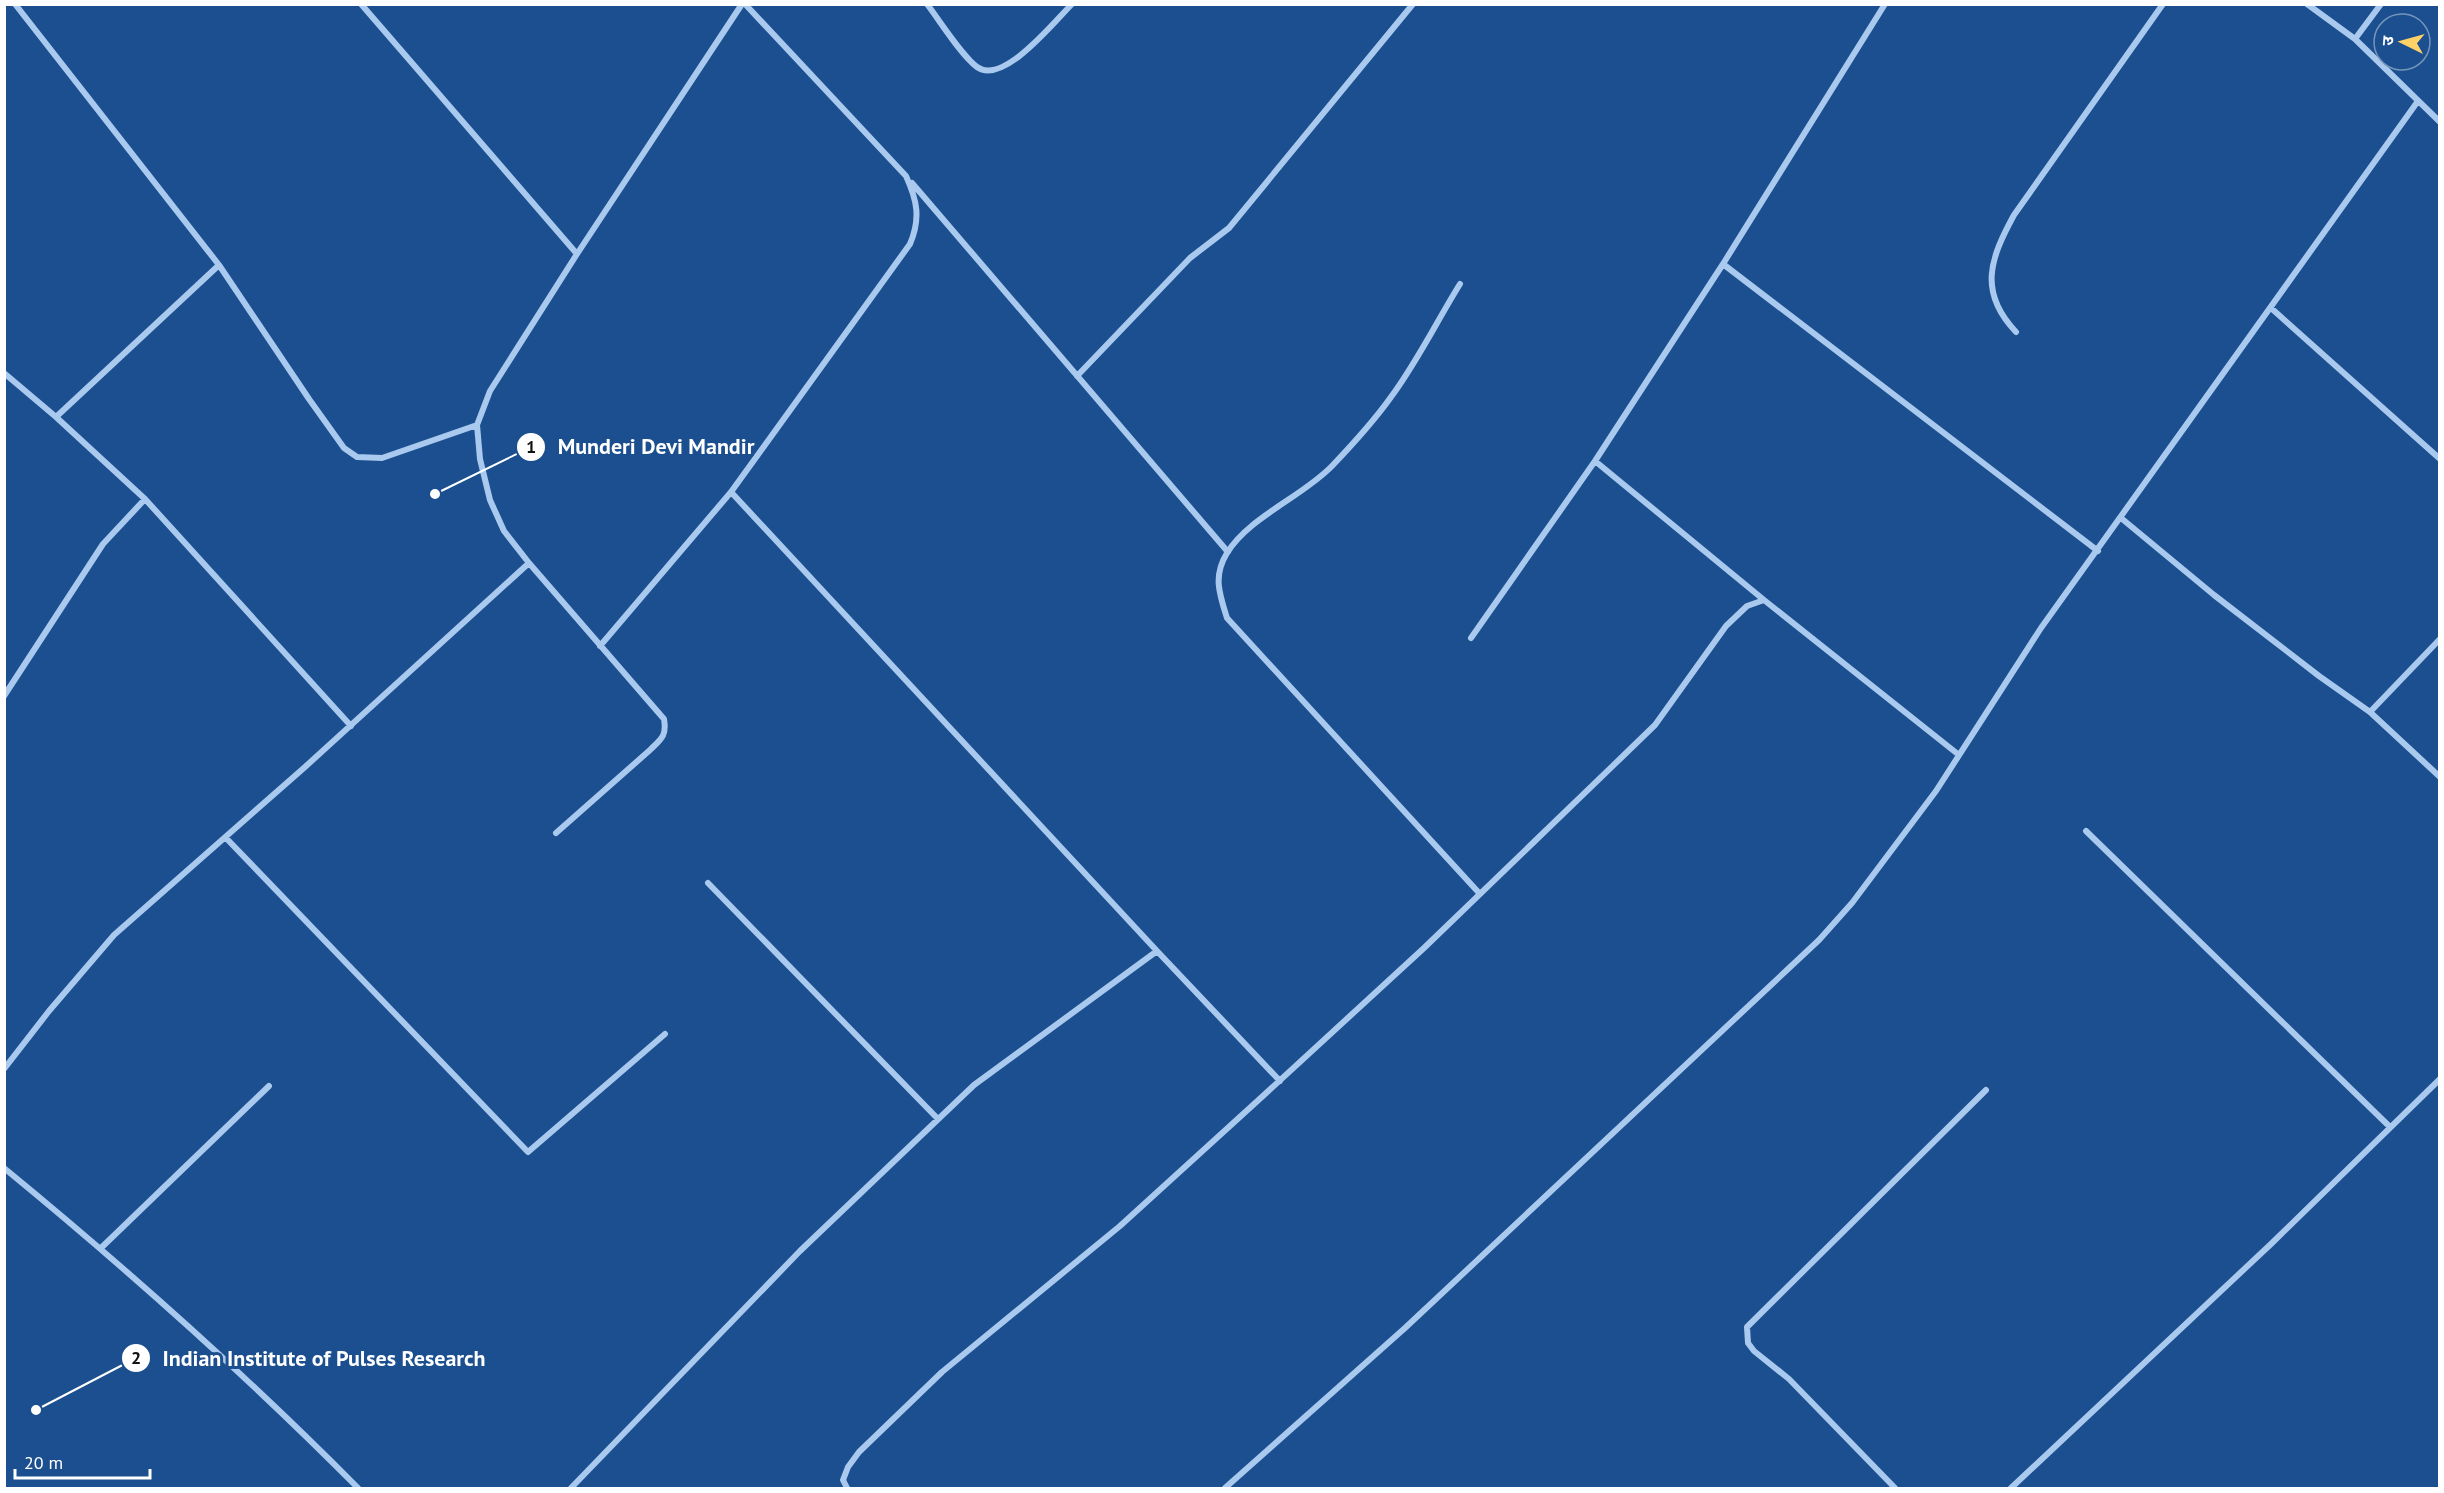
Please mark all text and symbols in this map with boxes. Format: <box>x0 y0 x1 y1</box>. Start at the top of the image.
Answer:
north arrow <box>2372 12 2432 72</box>
text: उ <box>2377 35 2397 46</box>
callout: Munderi Devi Mandir <box>516 427 766 467</box>
text: Munderi Devi Mandir <box>558 432 755 460</box>
text: 1 <box>526 435 536 458</box>
callout: Indian Institute of Pulses Research <box>121 1338 498 1378</box>
text: Indian Institute of Pulses Research <box>162 1344 486 1372</box>
text: 2 <box>131 1346 141 1369</box>
scale bar <box>15 1442 150 1480</box>
text: 20 m <box>24 1451 63 1474</box>

